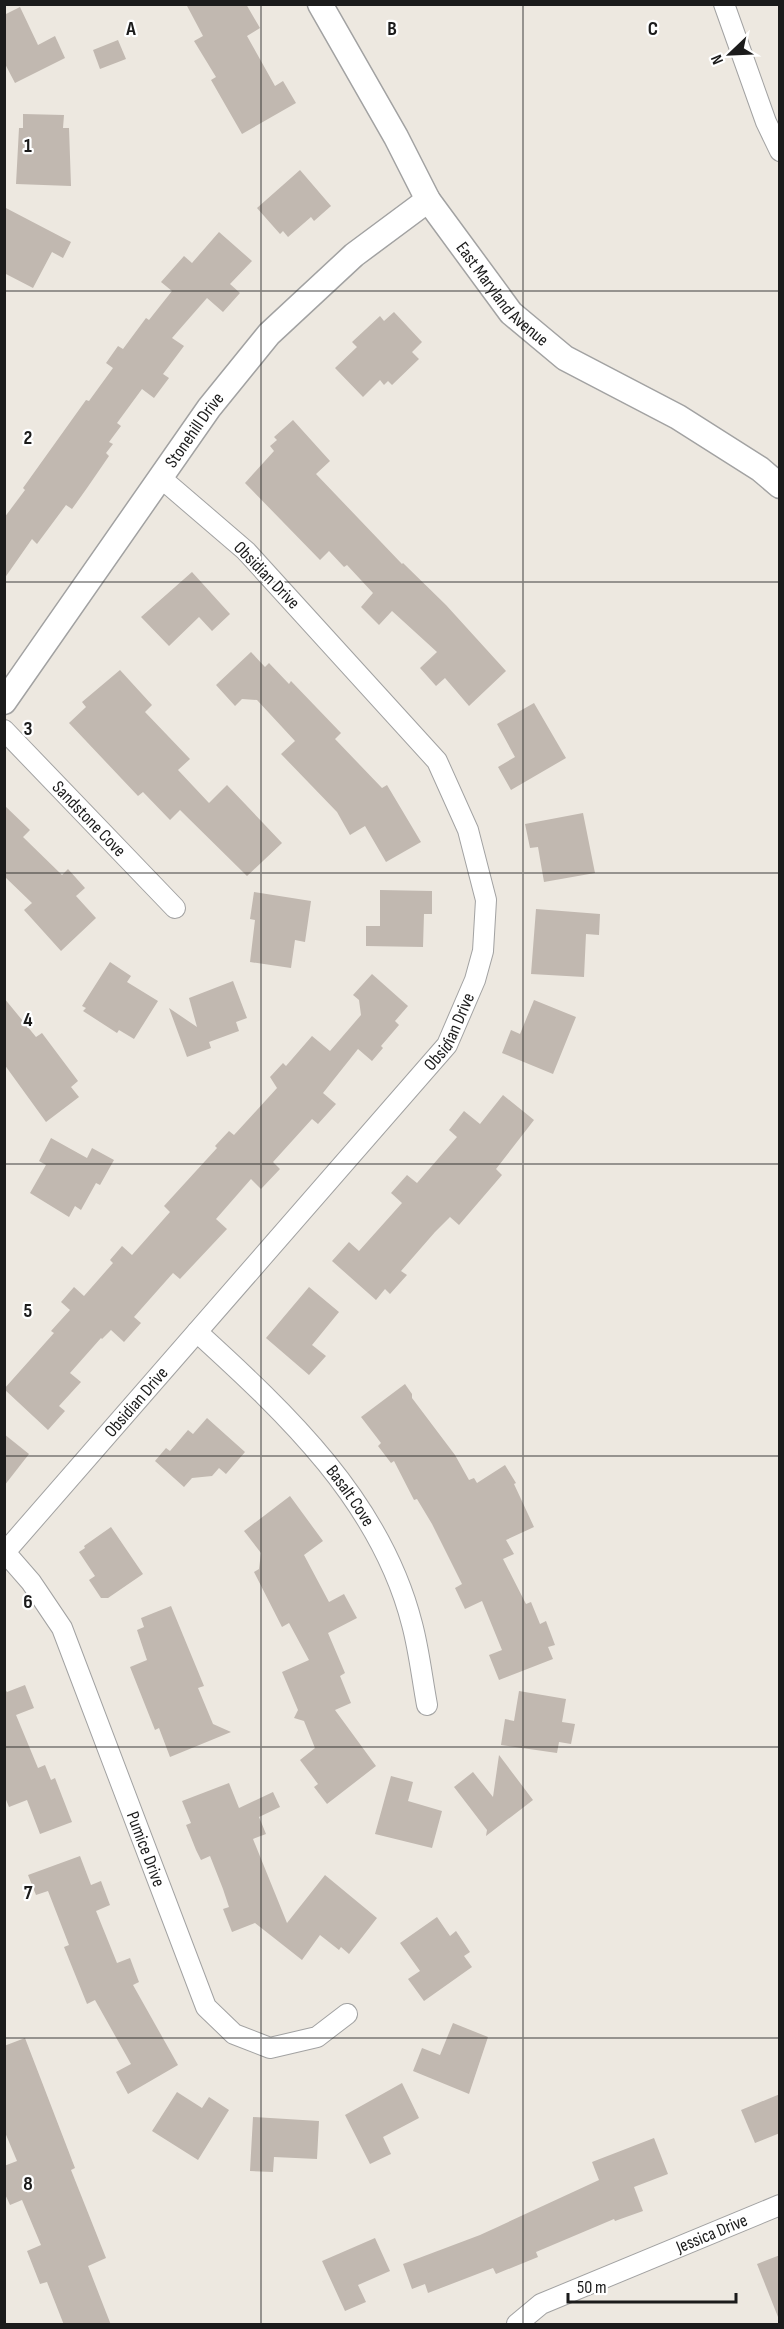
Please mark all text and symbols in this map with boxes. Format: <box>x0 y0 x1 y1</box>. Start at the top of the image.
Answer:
text: A <box>125 17 136 41</box>
text: B <box>387 17 397 41</box>
text: C <box>648 17 658 41</box>
north arrow <box>700 24 760 84</box>
text: N <box>707 52 728 67</box>
text: 1 <box>24 134 32 158</box>
street label: East Maryland Avenue <box>451 238 552 351</box>
street label: Stonehill Drive <box>161 388 229 472</box>
text: 2 <box>24 426 32 450</box>
street label: Obsidian Drive <box>229 537 304 614</box>
text: 3 <box>24 717 33 741</box>
street label: Sandstone Cove <box>48 777 130 861</box>
street label: Obsidian Drive <box>420 990 479 1075</box>
text: 4 <box>23 1008 33 1032</box>
text: 5 <box>24 1299 33 1323</box>
street label: Obsidian Drive <box>100 1363 173 1441</box>
street label: Basalt Cove <box>321 1461 379 1530</box>
text: 6 <box>23 1590 33 1614</box>
street label: Pumice Drive <box>122 1809 169 1890</box>
text: 7 <box>24 1881 33 1905</box>
text: 8 <box>23 2172 33 2196</box>
street label: Jessica Drive <box>672 2210 751 2258</box>
scale bar <box>568 2266 736 2304</box>
text: 50 m <box>577 2277 607 2298</box>

